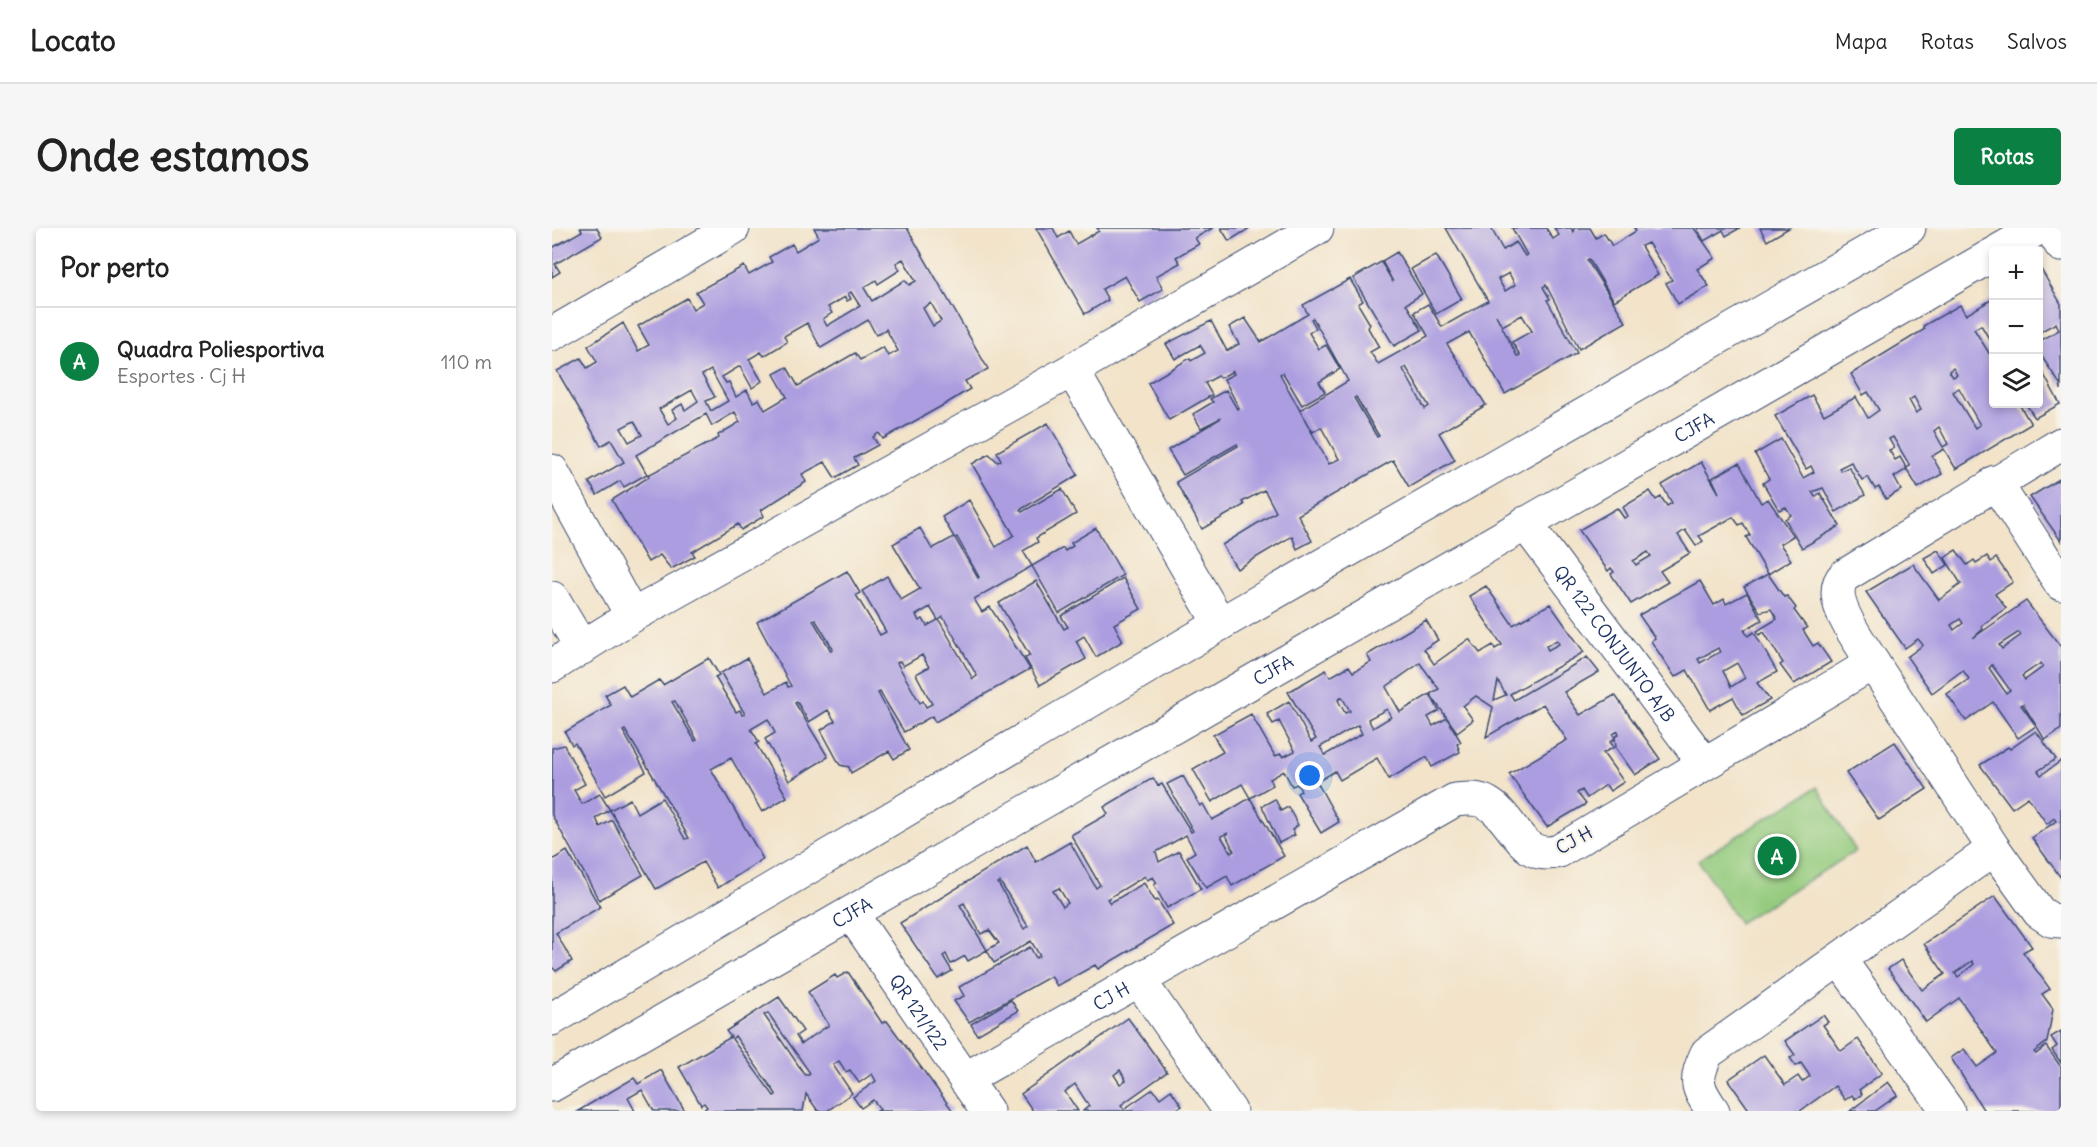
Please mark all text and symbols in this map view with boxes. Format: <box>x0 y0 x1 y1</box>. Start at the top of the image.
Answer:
text: Locato <box>30 23 116 59</box>
text: Mapa <box>1835 28 1888 55</box>
text: Rotas <box>1921 28 1974 55</box>
text: Salvos <box>2007 28 2067 55</box>
button: Rotas <box>1954 128 2061 185</box>
text: Onde estamos <box>36 130 309 182</box>
map controls <box>1989 246 2043 408</box>
button: + <box>1989 246 2043 300</box>
text: Por perto <box>60 251 169 284</box>
button: − <box>1989 300 2043 354</box>
text: Quadra Poliesportiva <box>117 335 324 363</box>
text: A <box>73 349 86 374</box>
text: 110 m <box>441 349 492 374</box>
button: layers <box>1989 354 2043 408</box>
text: Esportes · Cj H <box>117 363 246 388</box>
street label: CJFA <box>1670 406 1718 447</box>
street label: QR 122 CONJUNTO A/B <box>1549 560 1681 726</box>
street label: CJFA <box>1249 649 1297 690</box>
your location <box>1295 761 1324 790</box>
street label: CJ H <box>1552 821 1596 859</box>
pin: A <box>1758 834 1796 878</box>
street label: CJFA <box>828 892 876 933</box>
street label: QR 121/122 <box>885 970 953 1054</box>
street label: CJ H <box>1089 976 1133 1015</box>

